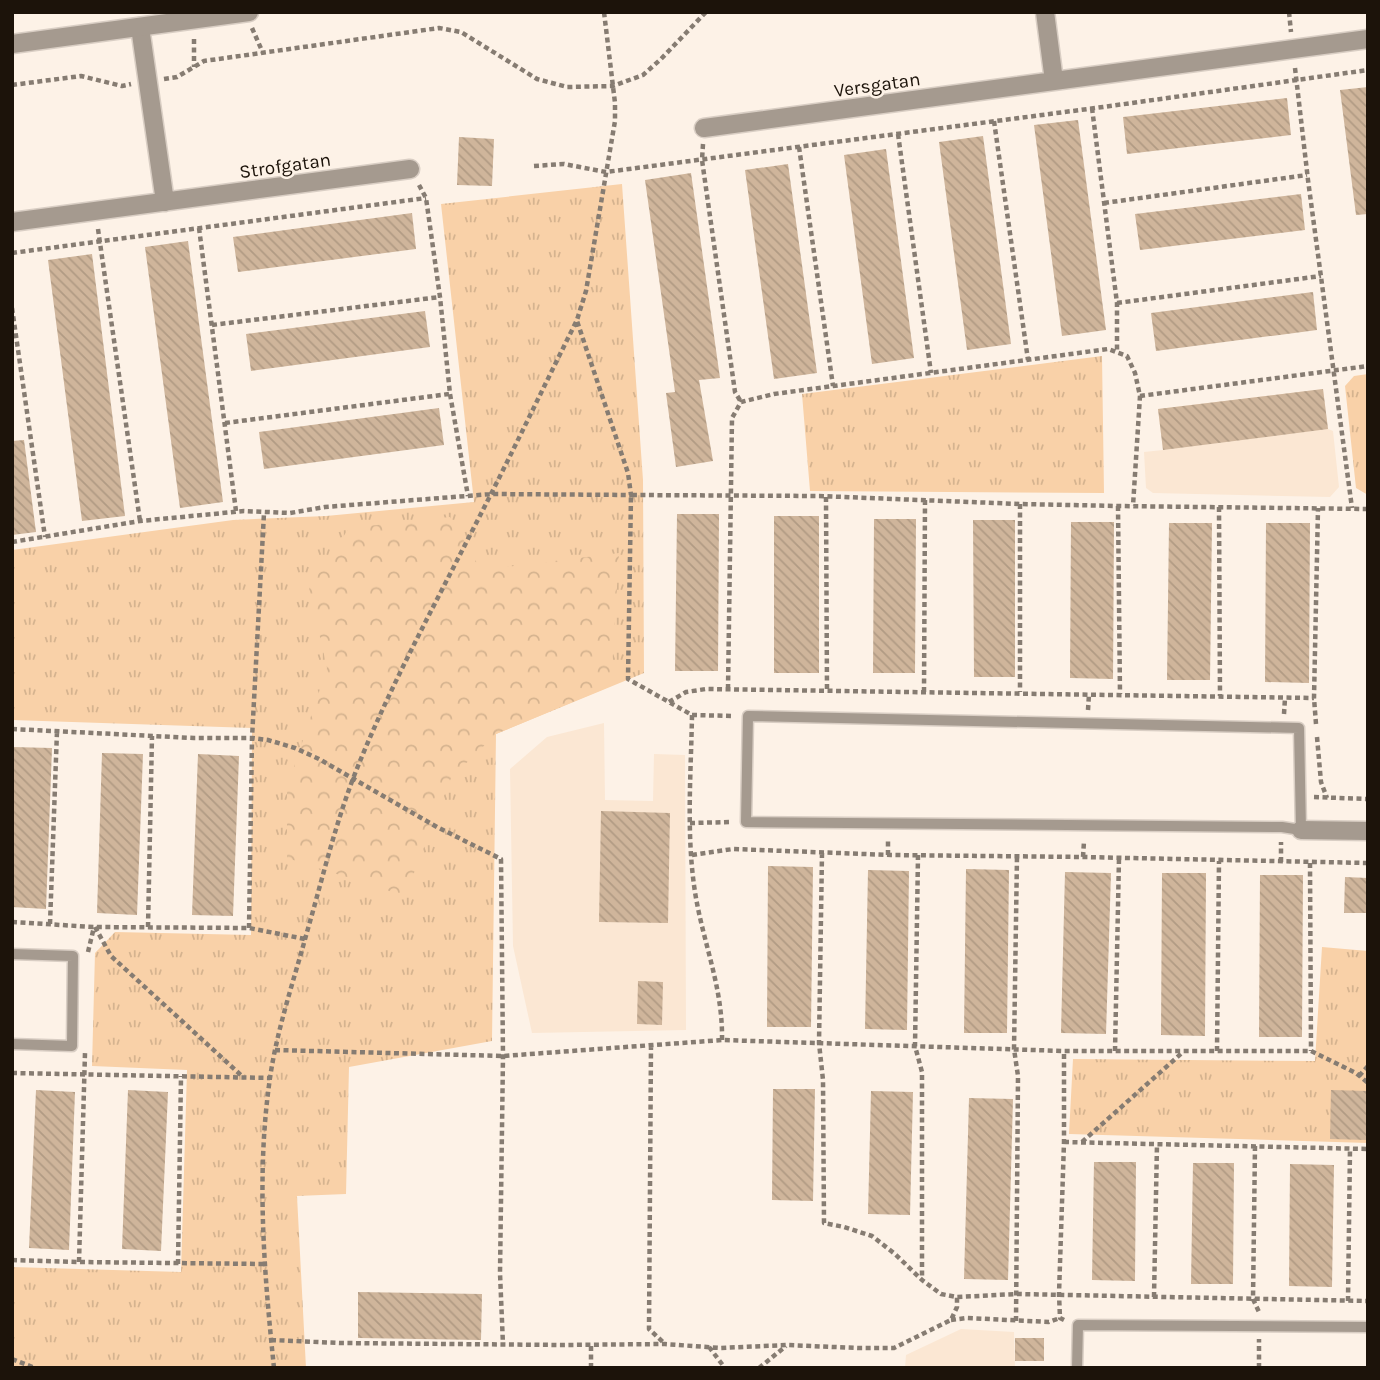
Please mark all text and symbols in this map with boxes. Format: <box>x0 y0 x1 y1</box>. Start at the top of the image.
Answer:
street label: Versgatan <box>833 68 922 102</box>
street label: Strofgatan <box>238 149 332 183</box>

